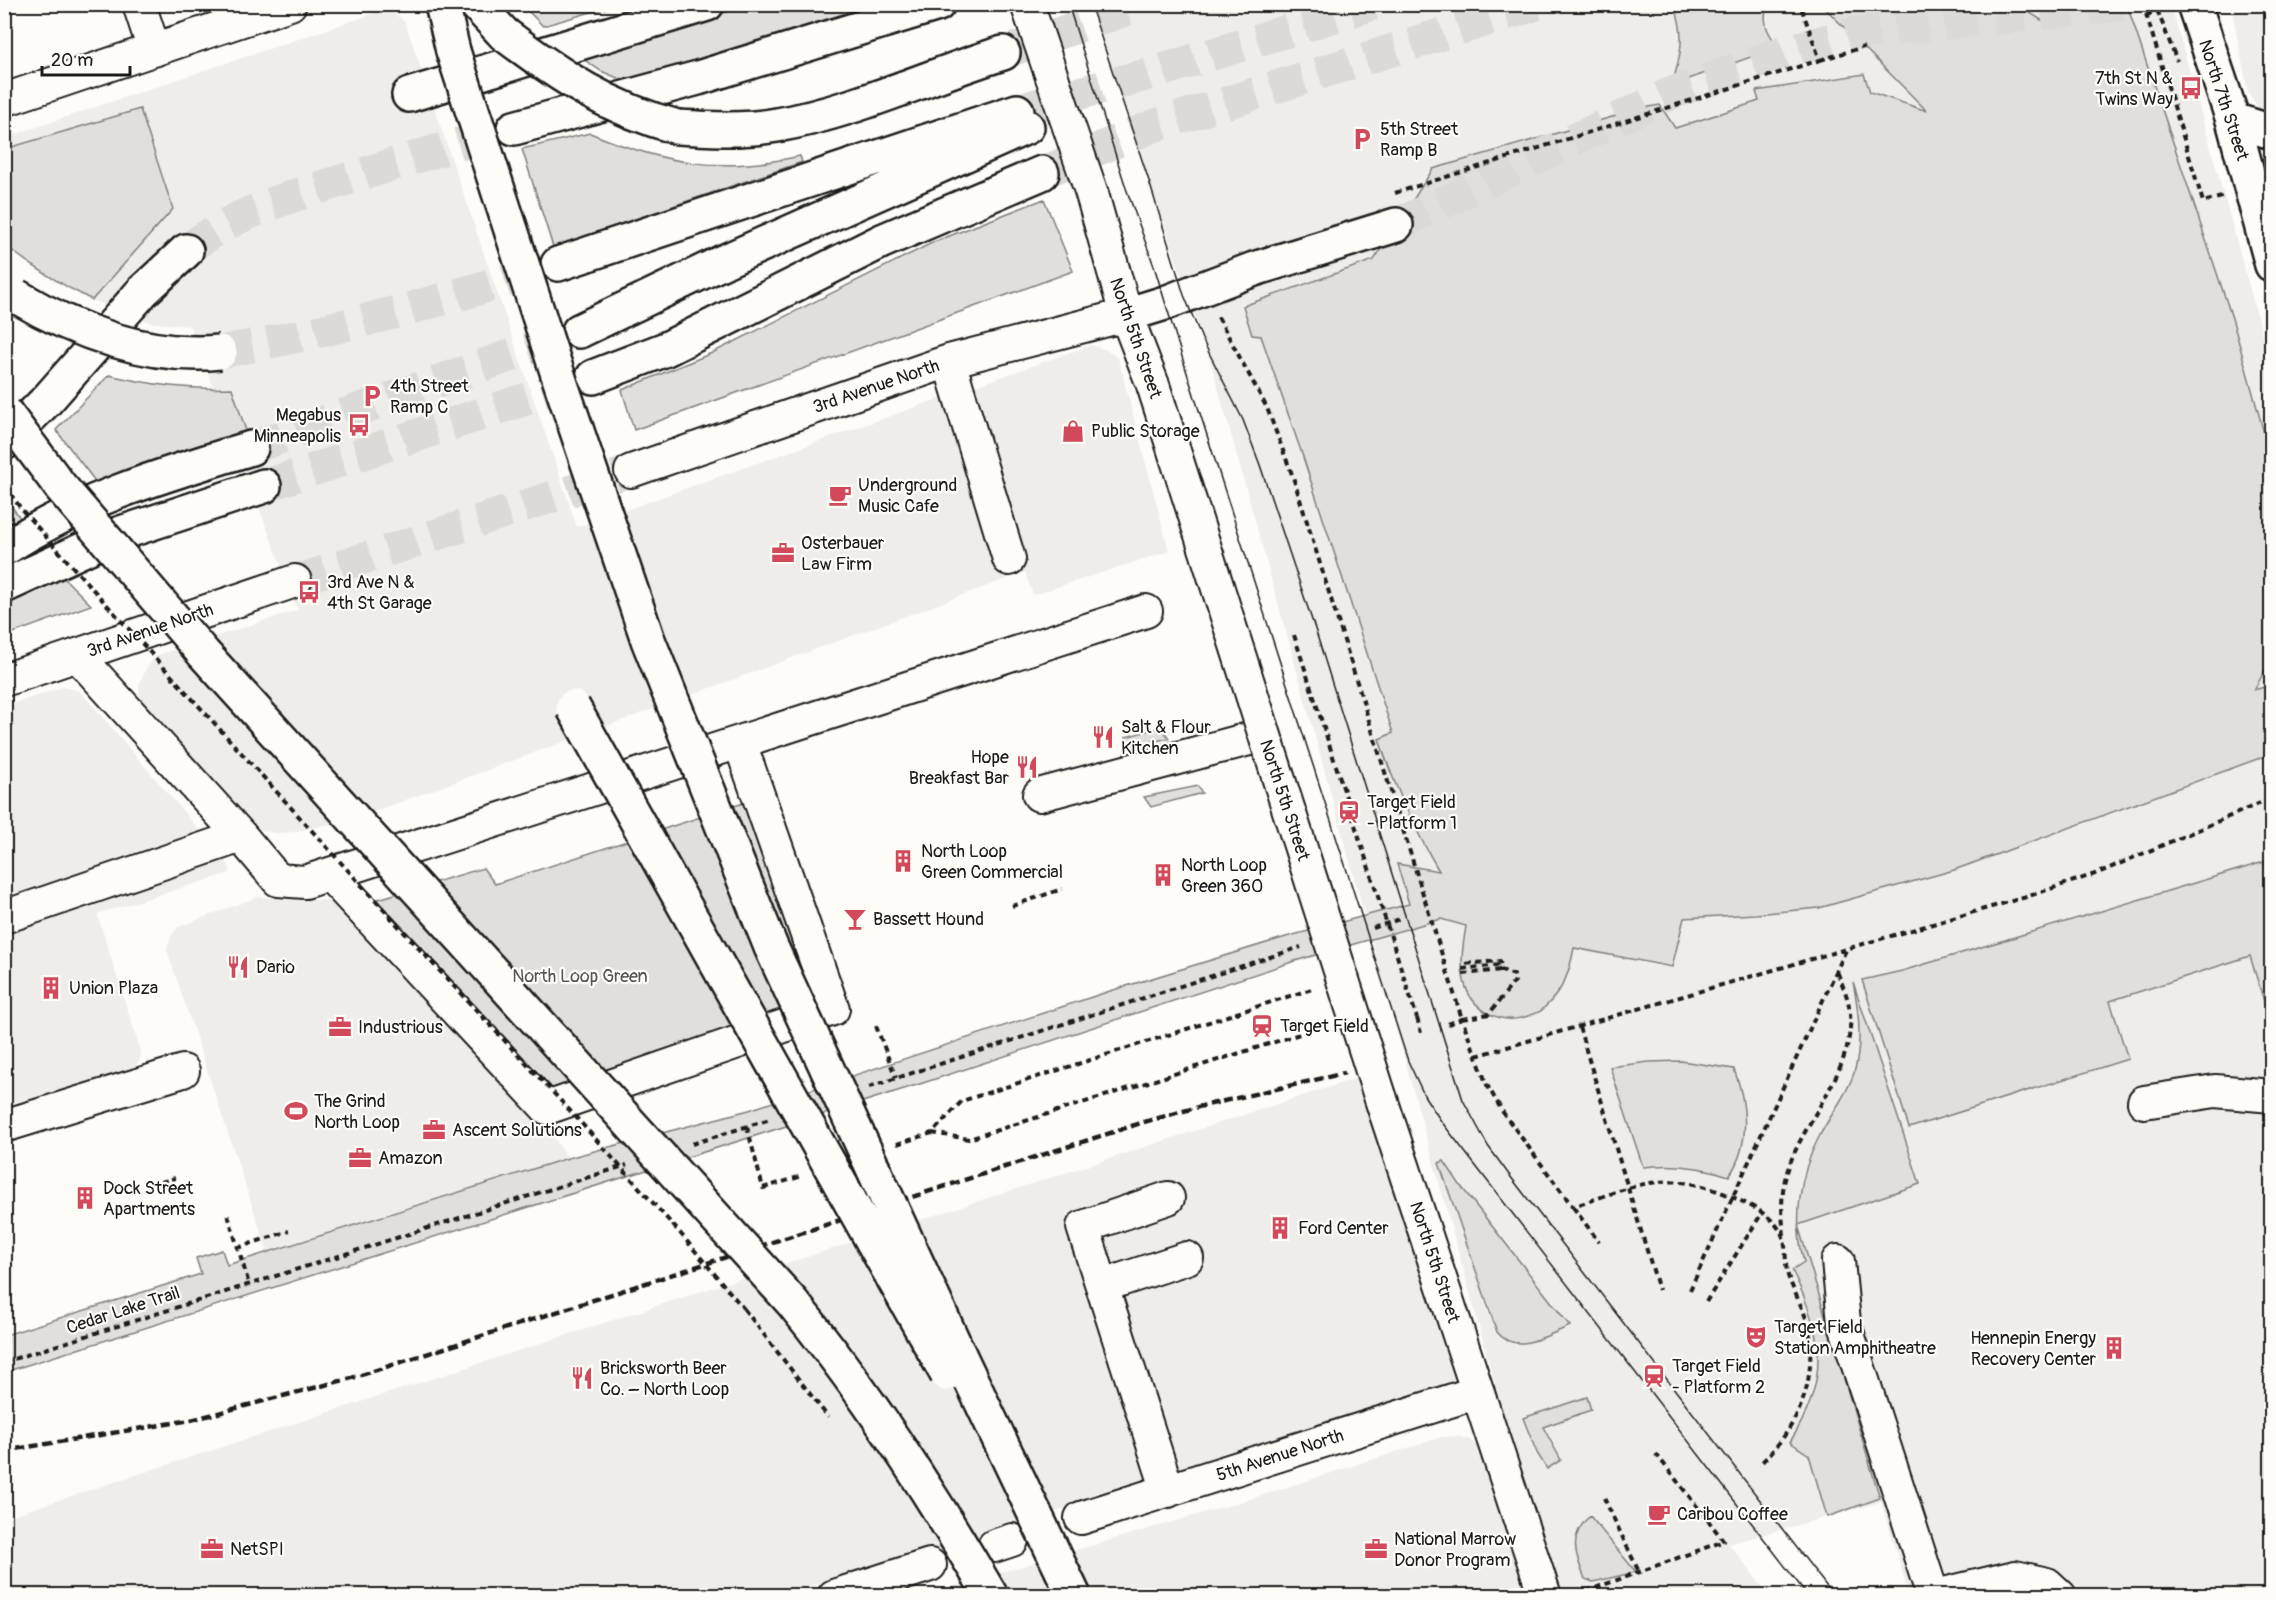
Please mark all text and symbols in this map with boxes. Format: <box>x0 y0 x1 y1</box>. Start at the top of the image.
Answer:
street label: North 7th Street <box>2193 37 2254 164</box>
scale bar <box>42 39 130 77</box>
text: 20 m <box>51 49 93 72</box>
place label: 7th St N & Twins Way <box>2095 67 2173 111</box>
bus stop icon: 7th St N & Twins Way <box>2178 75 2204 101</box>
place label: 5th Street Ramp B <box>1380 118 1459 162</box>
parking icon: 5th Street Ramp B <box>1349 126 1375 152</box>
street label: North 5th Street <box>1104 275 1167 402</box>
street label: 3rd Avenue North <box>810 354 942 419</box>
place label: 4th Street Ramp C <box>390 375 470 419</box>
parking icon: 4th Street Ramp C <box>359 383 385 409</box>
place label: Megabus Minneapolis <box>254 404 341 448</box>
bus stop icon: Megabus Minneapolis <box>346 412 372 438</box>
shop icon: Public Storage <box>1060 418 1086 444</box>
place label: Public Storage <box>1091 420 1200 443</box>
place label: Underground Music Cafe <box>858 474 957 518</box>
cafe icon: Underground Music Cafe <box>827 482 853 508</box>
place label: Osterbauer Law Firm <box>801 532 885 576</box>
office icon: Osterbauer Law Firm <box>770 540 796 566</box>
place label: 3rd Ave N & 4th St Garage <box>327 571 432 615</box>
bus stop icon: 3rd Ave N & 4th St Garage <box>296 579 322 605</box>
street label: 3rd Avenue North <box>84 598 216 663</box>
place label: Salt & Flour Kitchen <box>1121 716 1211 760</box>
restaurant icon: Salt & Flour Kitchen <box>1090 724 1116 750</box>
street label: North 5th Street <box>1254 737 1315 864</box>
place label: Hope Breakfast Bar <box>909 746 1010 790</box>
restaurant icon: Hope Breakfast Bar <box>1014 754 1040 780</box>
place label: Target Field - Platform 1 <box>1367 791 1457 835</box>
station icon: Target Field - Platform 1 <box>1336 799 1362 825</box>
place label: North Loop Green Commercial <box>921 840 1063 884</box>
building icon: North Loop Green Commercial <box>890 848 916 874</box>
place label: North Loop Green 360 <box>1181 854 1267 898</box>
building icon: North Loop Green 360 <box>1150 862 1176 888</box>
bar icon: Bassett Hound <box>842 906 868 932</box>
place label: Bassett Hound <box>873 908 984 931</box>
restaurant icon: Dario <box>225 954 251 980</box>
place label: Dario <box>256 956 295 979</box>
park label: North Loop Green <box>512 965 648 988</box>
building icon: Union Plaza <box>38 975 64 1001</box>
place label: Union Plaza <box>69 977 158 1000</box>
station icon: Target Field <box>1249 1013 1275 1039</box>
office icon: Industrious <box>327 1014 353 1040</box>
place label: Target Field <box>1280 1015 1369 1038</box>
place label: Industrious <box>358 1016 443 1039</box>
place label: The Grind North Loop <box>314 1090 400 1134</box>
sports icon: The Grind North Loop <box>283 1098 309 1124</box>
office icon: Ascent Solutions <box>421 1117 447 1143</box>
place label: Ascent Solutions <box>452 1119 582 1142</box>
office icon: Amazon <box>347 1145 373 1171</box>
place label: Amazon <box>378 1147 443 1170</box>
place label: Dock Street Apartments <box>103 1177 195 1221</box>
building icon: Dock Street Apartments <box>72 1185 98 1211</box>
street label: North 5th Street <box>1404 1199 1465 1326</box>
building icon: Ford Center <box>1267 1215 1293 1241</box>
place label: Ford Center <box>1298 1217 1389 1240</box>
street label: Cedar Lake Trail <box>63 1281 183 1340</box>
place label: Target Field Station Amphitheatre <box>1774 1316 1936 1360</box>
theatre icon: Target Field Station Amphitheatre <box>1743 1324 1769 1350</box>
place label: Hennepin Energy Recovery Center <box>1970 1327 2097 1371</box>
building icon: Hennepin Energy Recovery Center <box>2101 1335 2127 1361</box>
place label: Target Field - Platform 2 <box>1672 1355 1765 1399</box>
place label: Bricksworth Beer Co. – North Loop <box>600 1357 729 1401</box>
station icon: Target Field - Platform 2 <box>1641 1363 1667 1389</box>
restaurant icon: Bricksworth Beer Co. – North Loop <box>569 1365 595 1391</box>
street label: 5th Avenue North <box>1214 1424 1347 1487</box>
cafe icon: Caribou Coffee <box>1646 1501 1672 1527</box>
place label: Caribou Coffee <box>1677 1503 1788 1526</box>
place label: National Marrow Donor Program <box>1394 1528 1516 1572</box>
office icon: NetSPI <box>199 1536 225 1562</box>
office icon: National Marrow Donor Program <box>1363 1536 1389 1562</box>
place label: NetSPI <box>230 1538 284 1561</box>

